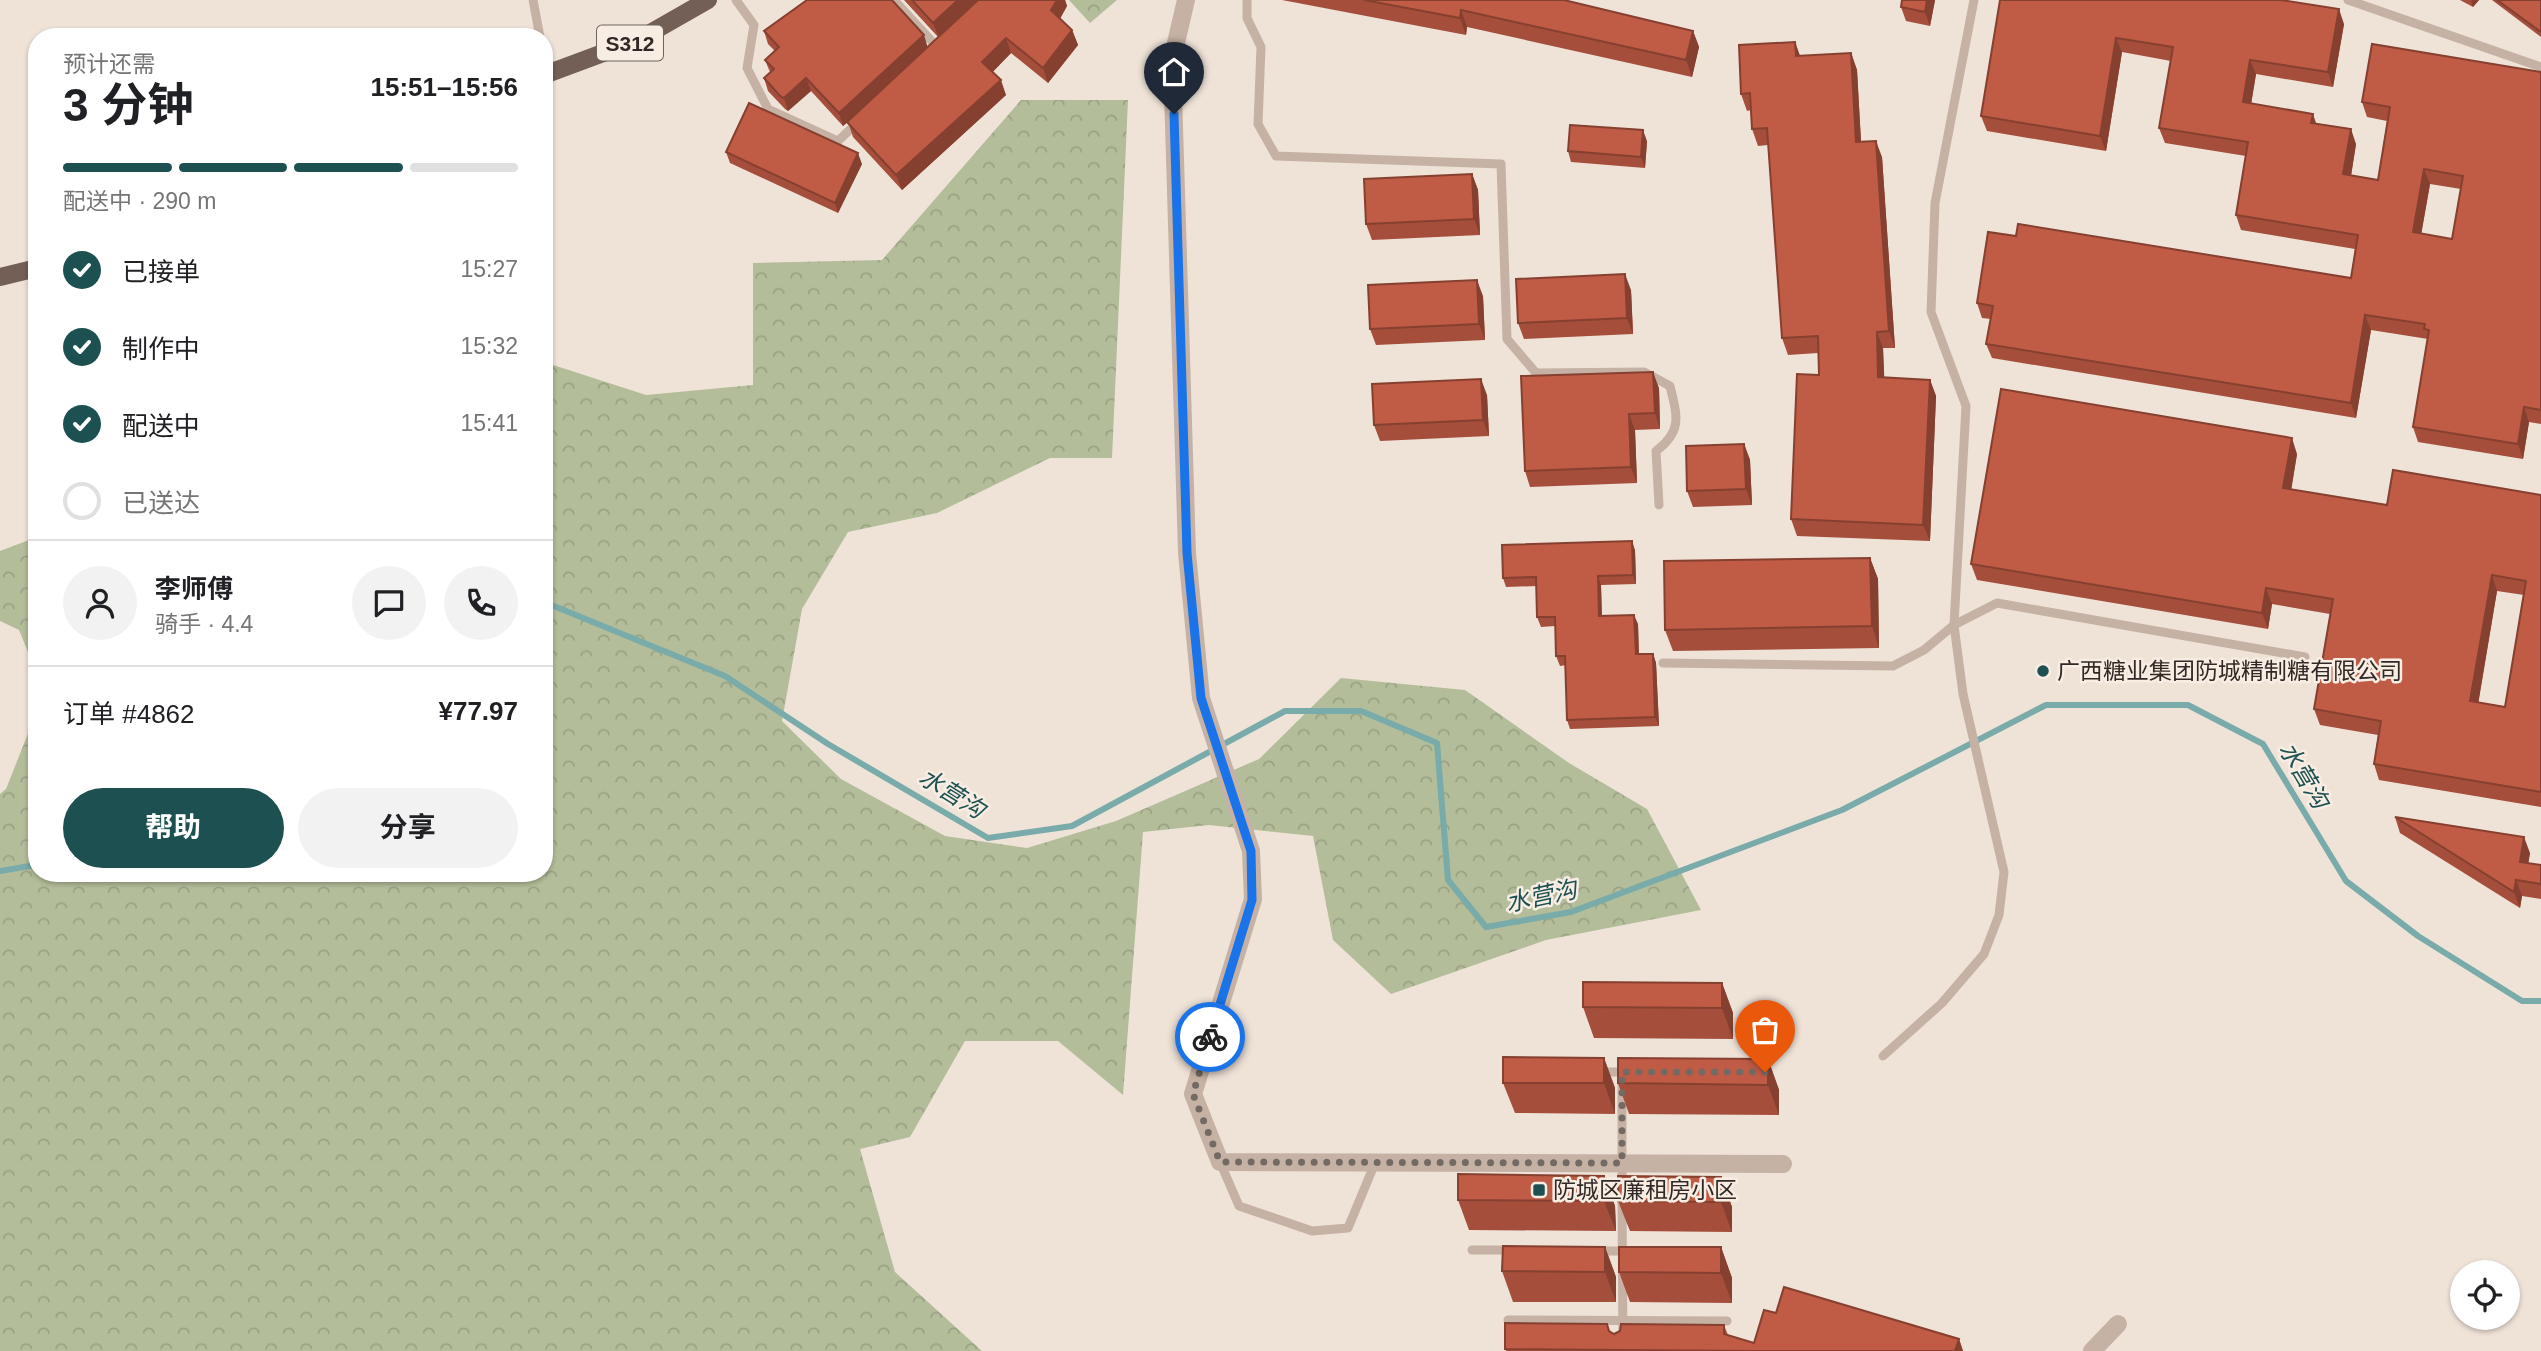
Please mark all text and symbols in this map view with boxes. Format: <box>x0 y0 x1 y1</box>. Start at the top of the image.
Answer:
road number: S312 <box>597 26 663 60</box>
pin <box>1144 42 1204 114</box>
text: 预计还需 <box>63 51 155 77</box>
icon: home <box>1155 53 1193 91</box>
text: 15:51–15:56 <box>371 72 518 102</box>
text: 3 分钟 <box>63 79 193 131</box>
text: 配送中 · 290 m <box>63 188 216 214</box>
icon: check <box>63 251 101 289</box>
text: 15:27 <box>460 256 518 282</box>
text: 已接单 <box>122 257 200 287</box>
icon: check <box>63 328 101 366</box>
text: 15:32 <box>460 333 518 359</box>
text: 制作中 <box>122 334 200 364</box>
icon: check <box>63 405 101 443</box>
text: 15:41 <box>460 410 518 436</box>
text: 配送中 <box>122 411 200 441</box>
text: 已送达 <box>122 488 200 518</box>
button: person <box>63 566 137 640</box>
button: chat <box>352 566 426 640</box>
button: phone <box>444 566 518 640</box>
text: 李师傅 <box>155 574 233 604</box>
text: 骑手 · 4.4 <box>155 611 253 637</box>
place label: 广西糖业集团防城精制糖有限公司 <box>2057 658 2402 684</box>
marker: 广西糖业集团防城精制糖有限公司 <box>2035 663 2051 679</box>
text: ¥77.97 <box>438 696 518 726</box>
text: 订单 #4862 <box>63 699 195 729</box>
water label: 水营沟 <box>2274 737 2336 815</box>
water label: 水营沟 <box>914 762 992 825</box>
button: 帮助 <box>63 788 284 868</box>
button: 分享 <box>298 788 518 868</box>
water label: 水营沟 <box>1503 875 1582 917</box>
pin <box>1735 1000 1795 1072</box>
courier <box>1175 1002 1245 1072</box>
icon: bag <box>1746 1011 1784 1049</box>
icon: bike <box>1191 1018 1229 1056</box>
place label: 防城区廉租房小区 <box>1553 1177 1737 1203</box>
marker: 防城区廉租房小区 <box>1531 1182 1547 1198</box>
map controls <box>2450 1260 2520 1330</box>
button: locate <box>2450 1260 2520 1330</box>

